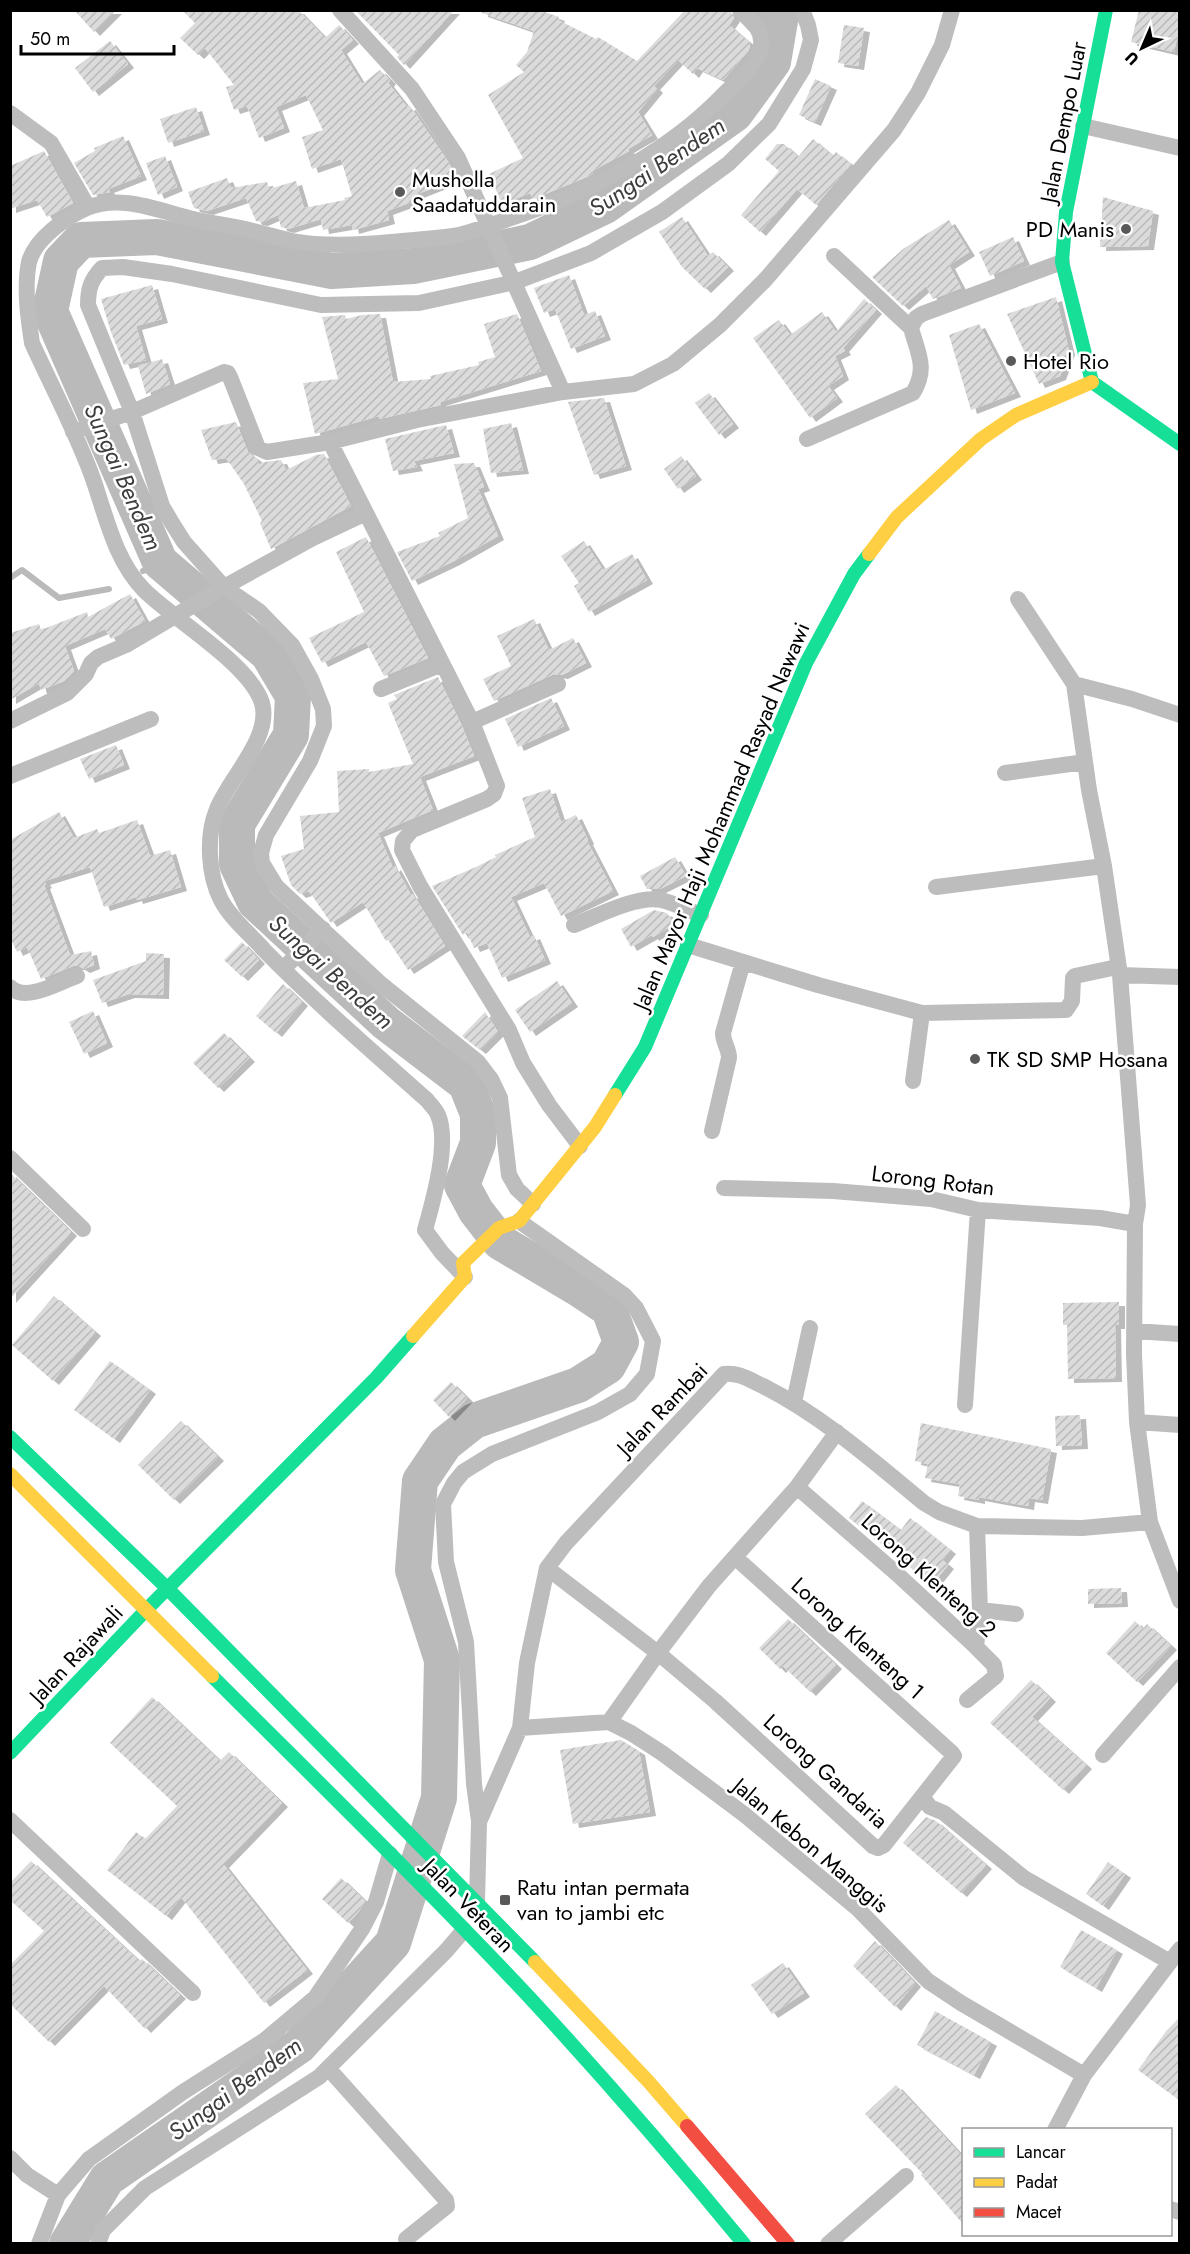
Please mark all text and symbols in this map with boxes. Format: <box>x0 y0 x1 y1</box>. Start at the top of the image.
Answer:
scale bar <box>21 18 174 56</box>
north arrow <box>1112 18 1172 78</box>
text: 50 m <box>30 26 70 52</box>
street label: Jalan Dempo Luar <box>1031 38 1094 208</box>
text: U <box>1120 46 1144 71</box>
water label: Sungai Bendem <box>582 108 732 225</box>
place label: Musholla Saadatuddarain <box>412 163 556 220</box>
marker: Musholla Saadatuddarain <box>393 185 407 199</box>
place label: PD Manis <box>1026 213 1114 245</box>
marker: PD Manis <box>1119 222 1133 236</box>
place label: Hotel Rio <box>1023 345 1109 377</box>
marker: Hotel Rio <box>1004 354 1018 368</box>
water label: Sungai Bendem <box>75 398 172 556</box>
street label: Jalan Mayor Haji Mohammad Rasyad Nawawi <box>623 617 817 1018</box>
water label: Sungai Bendem <box>261 906 402 1037</box>
place label: TK SD SMP Hosana <box>987 1043 1168 1075</box>
marker: TK SD SMP Hosana <box>968 1052 982 1066</box>
street label: Lorong Rotan <box>870 1157 996 1203</box>
street label: Jalan Rambai <box>607 1355 715 1465</box>
street label: Lorong Klenteng 2 <box>854 1506 1004 1644</box>
street label: Lorong Klenteng 1 <box>784 1569 932 1707</box>
street label: Jalan Rajawali <box>20 1597 130 1713</box>
street label: Lorong Gandaria <box>757 1706 895 1836</box>
street label: Jalan Kebon Manggis <box>724 1768 896 1920</box>
street label: Jalan Veteran <box>414 1849 522 1959</box>
place label: Ratu intan permata van to jambi etc <box>517 1871 690 1928</box>
marker: Ratu intan permata van to jambi etc <box>498 1893 512 1907</box>
water label: Sungai Bendem <box>161 2028 309 2149</box>
legend <box>962 2128 1172 2236</box>
text: Lancar <box>1016 2139 1066 2165</box>
text: Padat <box>1016 2169 1058 2195</box>
text: Macet <box>1016 2199 1062 2225</box>

